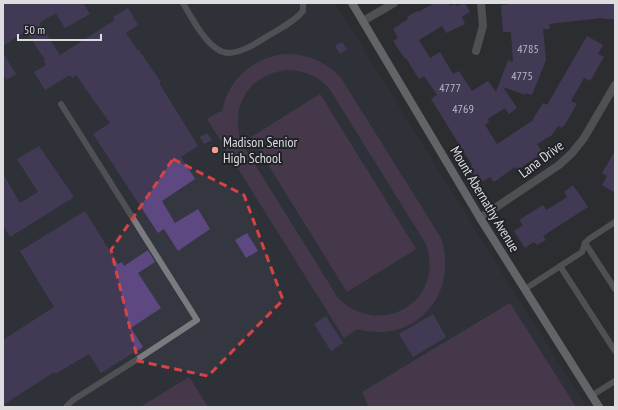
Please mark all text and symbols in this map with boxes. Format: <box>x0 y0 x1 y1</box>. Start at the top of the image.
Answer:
scale bar <box>18 16 101 42</box>
text: 50 m <box>24 22 45 37</box>
house number: 4785 <box>517 41 539 56</box>
house number: 4775 <box>511 68 533 83</box>
house number: 4777 <box>439 80 461 95</box>
house number: 4769 <box>452 101 474 116</box>
place label: Madison Senior High School <box>223 133 298 167</box>
street label: Lana Drive <box>515 136 567 182</box>
street label: Mount Abernathy Avenue <box>446 143 524 255</box>
marker: Madison Senior High School <box>210 145 220 155</box>

